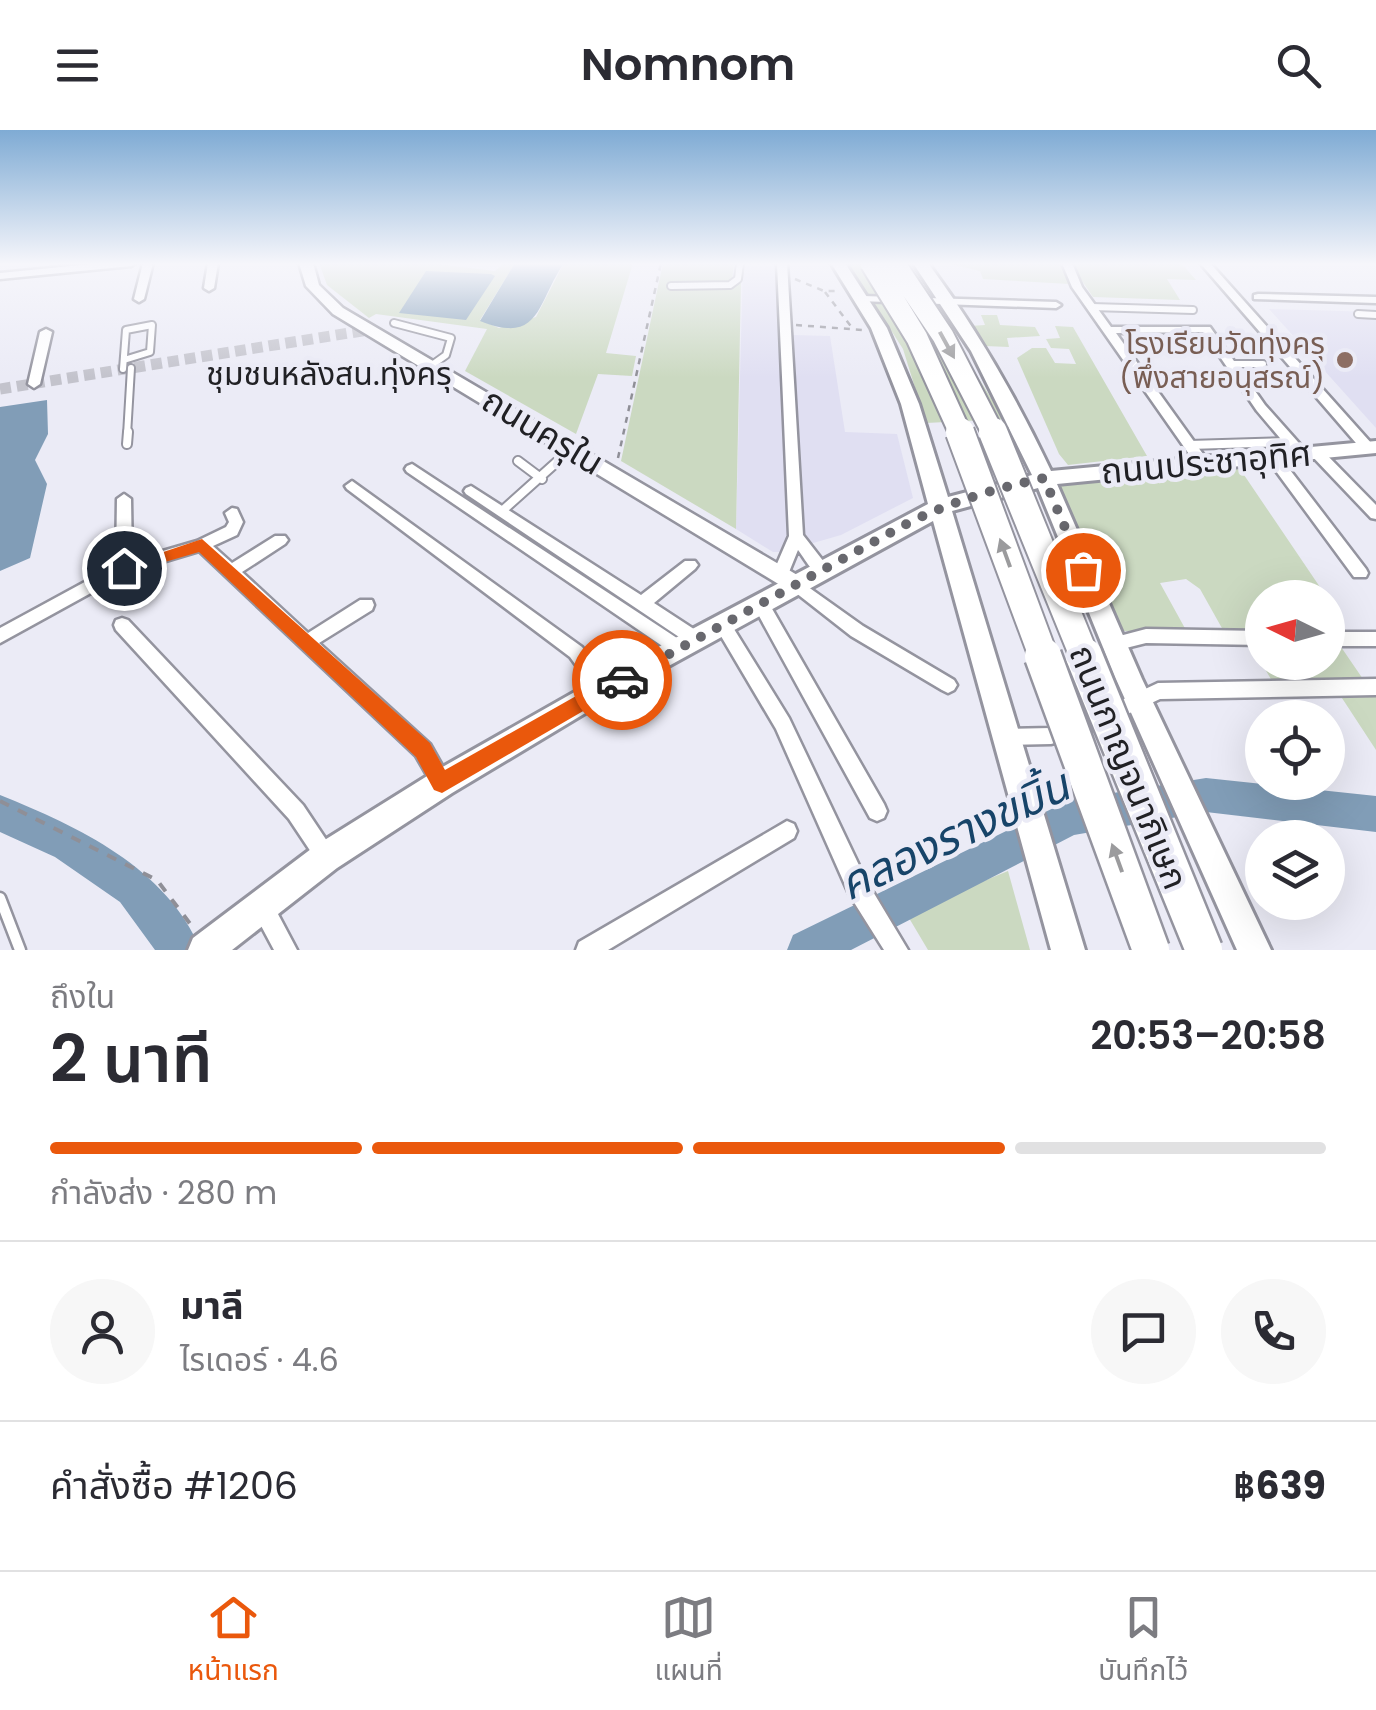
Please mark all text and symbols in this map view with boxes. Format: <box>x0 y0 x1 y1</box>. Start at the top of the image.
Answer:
text: Nomnom <box>581 33 795 96</box>
icon: menu <box>50 38 105 93</box>
icon: search <box>1271 38 1326 93</box>
place label: โรงเรียนวัดทุ่งครุ (พึ่งสายอนุสรณ์) <box>1119 322 1325 399</box>
one-way arrow <box>938 330 955 359</box>
marker: โรงเรียนวัดทุ่งครุ (พึ่งสายอนุสรณ์) <box>1334 349 1356 371</box>
district label: ชุมชนหลังสน.ทุ่งครุ <box>206 351 452 396</box>
street label: ถนนครุใน <box>473 376 613 486</box>
street label: ถนนประชาอุทิศ <box>1099 428 1313 496</box>
pin <box>82 526 167 611</box>
pin <box>1041 528 1126 613</box>
one-way arrow <box>997 538 1012 568</box>
icon: home <box>97 541 152 596</box>
icon: bag <box>1056 543 1111 598</box>
north arrow <box>1245 580 1345 680</box>
map controls <box>1245 580 1345 920</box>
courier <box>572 630 672 730</box>
street label: ถนนกาญจนาภิเษก <box>1058 637 1200 897</box>
icon: car <box>595 653 650 708</box>
button: locate <box>1245 700 1345 800</box>
water label: คลองรางขมิ้น <box>829 753 1082 916</box>
button: layers <box>1245 820 1345 920</box>
one-way arrow <box>1109 843 1124 873</box>
text: ถึงใน <box>50 974 115 1019</box>
text: 20:53–20:58 <box>1090 1009 1326 1062</box>
text: 2 นาที <box>50 1014 213 1105</box>
text: กำลังส่ง · 280 m <box>50 1170 277 1215</box>
button: person <box>50 1279 155 1384</box>
text: มาลี <box>180 1279 244 1332</box>
button: chat <box>1091 1279 1196 1384</box>
button: phone <box>1221 1279 1326 1384</box>
text: ไรเดอร์ · 4.6 <box>180 1337 339 1382</box>
text: คำสั่งซื้อ #1206 <box>50 1459 298 1512</box>
text: ฿639 <box>1233 1459 1326 1512</box>
tab: หน้าแรก <box>188 1590 279 1693</box>
tab: แผนที่ <box>654 1590 723 1693</box>
tab: บันทึกไว้ <box>1098 1590 1188 1693</box>

